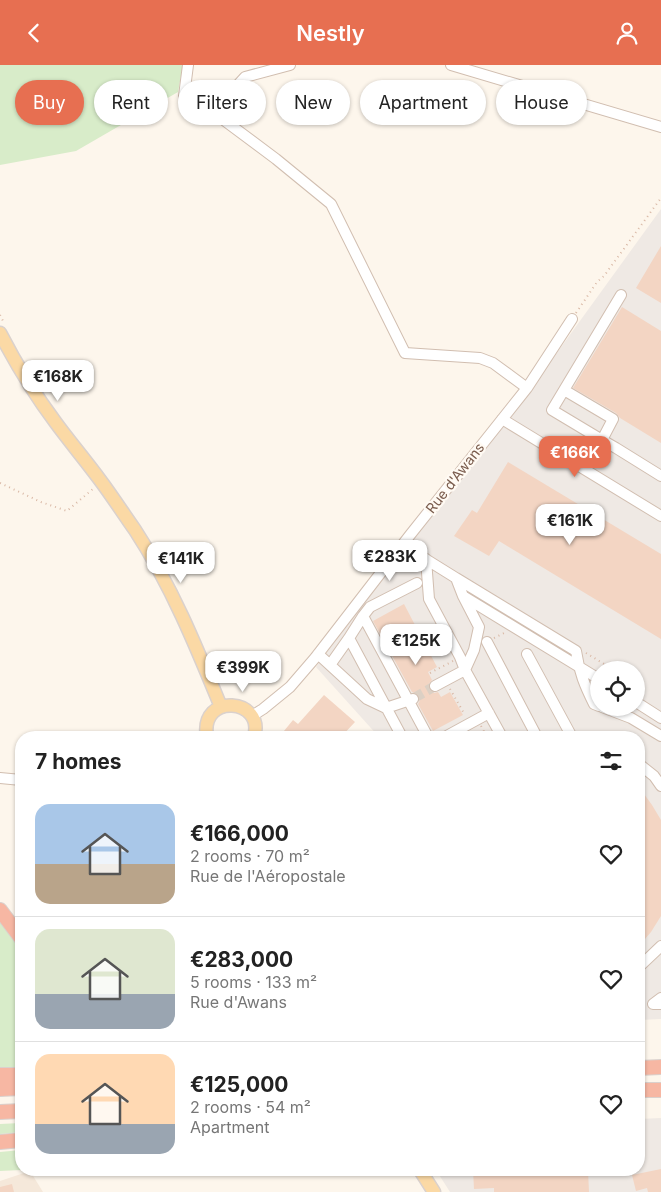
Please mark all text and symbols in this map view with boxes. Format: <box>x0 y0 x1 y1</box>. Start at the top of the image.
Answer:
icon: back <box>20 19 48 47</box>
icon: person <box>613 19 641 47</box>
text: Nestly <box>296 20 365 46</box>
chip: Buy <box>15 80 84 125</box>
chip: Rent <box>94 80 168 125</box>
chip: Filters <box>178 80 266 125</box>
chip: New <box>276 80 350 125</box>
chip: Apartment <box>360 80 486 125</box>
chip: House <box>496 80 587 125</box>
pin: €168K <box>23 359 93 402</box>
text: €168K <box>33 366 83 386</box>
pin: €166K <box>540 435 610 478</box>
street label: Rue d'Awans <box>422 439 487 516</box>
text: €166K <box>550 442 600 462</box>
pin: €161K <box>535 503 605 546</box>
text: €161K <box>547 510 593 530</box>
pin: €283K <box>355 539 425 582</box>
pin: €141K <box>146 541 216 584</box>
text: €283K <box>363 546 417 566</box>
text: €141K <box>158 548 204 568</box>
pin: €125K <box>381 623 451 666</box>
text: €125K <box>391 630 441 650</box>
pin: €399K <box>208 651 278 693</box>
text: €399K <box>216 657 270 677</box>
map controls <box>590 661 645 716</box>
button: locate <box>590 661 645 716</box>
icon: filters <box>597 747 625 775</box>
text: 7 homes <box>35 749 122 774</box>
text: €166,000 <box>190 821 289 846</box>
icon: home <box>75 824 135 884</box>
icon: heart <box>597 840 625 868</box>
text: 2 rooms · 70 m² <box>190 846 310 866</box>
text: Rue de l'Aéropostale <box>190 866 346 886</box>
text: €283,000 <box>190 947 293 972</box>
icon: home <box>75 949 135 1009</box>
icon: heart <box>597 965 625 993</box>
text: 5 rooms · 133 m² <box>190 972 317 992</box>
text: Rue d'Awans <box>190 992 287 1012</box>
text: €125,000 <box>190 1072 288 1097</box>
icon: home <box>75 1074 135 1134</box>
icon: heart <box>597 1090 625 1118</box>
text: 2 rooms · 54 m² <box>190 1097 311 1117</box>
text: Apartment <box>190 1117 270 1137</box>

